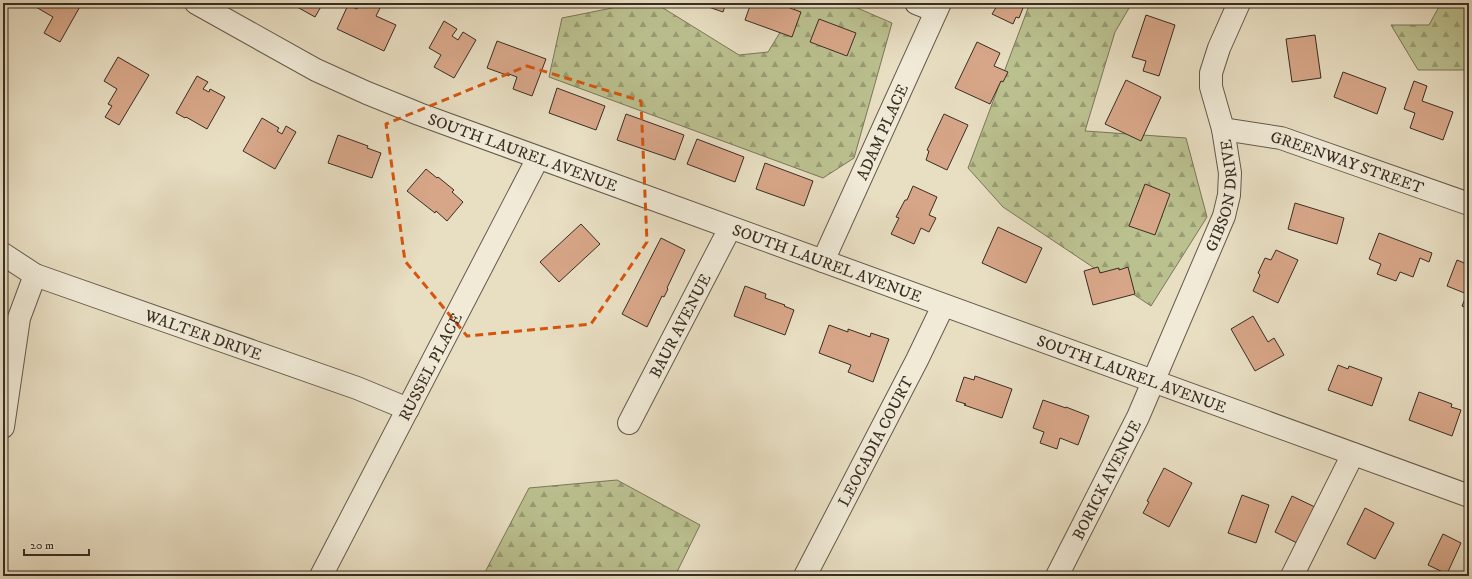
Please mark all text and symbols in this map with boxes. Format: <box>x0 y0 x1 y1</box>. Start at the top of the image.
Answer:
street label: ADAM PLACE <box>852 81 913 183</box>
street label: SOUTH LAUREL AVENUE <box>425 109 620 196</box>
street label: GREENWAY STREET <box>1269 128 1426 198</box>
street label: GIBSON DRIVE <box>1201 138 1242 255</box>
street label: SOUTH LAUREL AVENUE <box>730 220 924 307</box>
street label: BAUR AVENUE <box>645 270 716 381</box>
street label: WALTER DRIVE <box>141 305 265 365</box>
street label: RUSSEL PLACE <box>394 310 467 424</box>
street label: SOUTH LAUREL AVENUE <box>1034 331 1229 418</box>
street label: LEOCADIA COURT <box>834 373 918 510</box>
street label: BORICK AVENUE <box>1068 417 1146 543</box>
scale bar <box>24 531 89 557</box>
text: 20 m <box>30 538 54 553</box>

